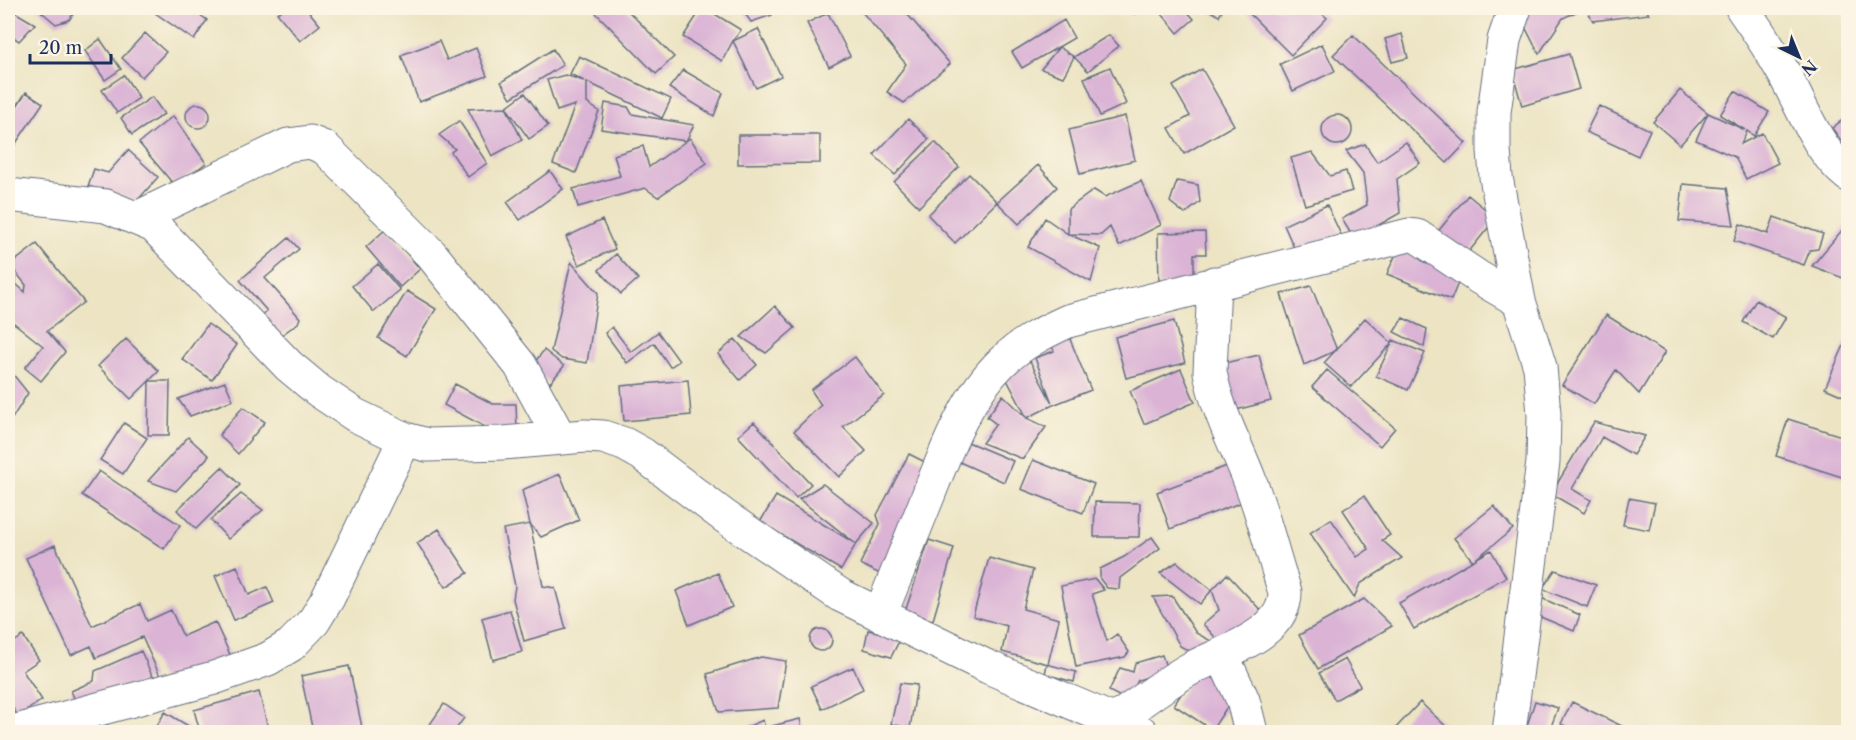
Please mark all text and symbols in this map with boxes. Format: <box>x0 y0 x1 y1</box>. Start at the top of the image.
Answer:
scale bar <box>30 27 111 65</box>
north arrow <box>1769 27 1829 87</box>
text: 20 m <box>39 37 83 59</box>
text: N <box>1797 56 1821 80</box>

